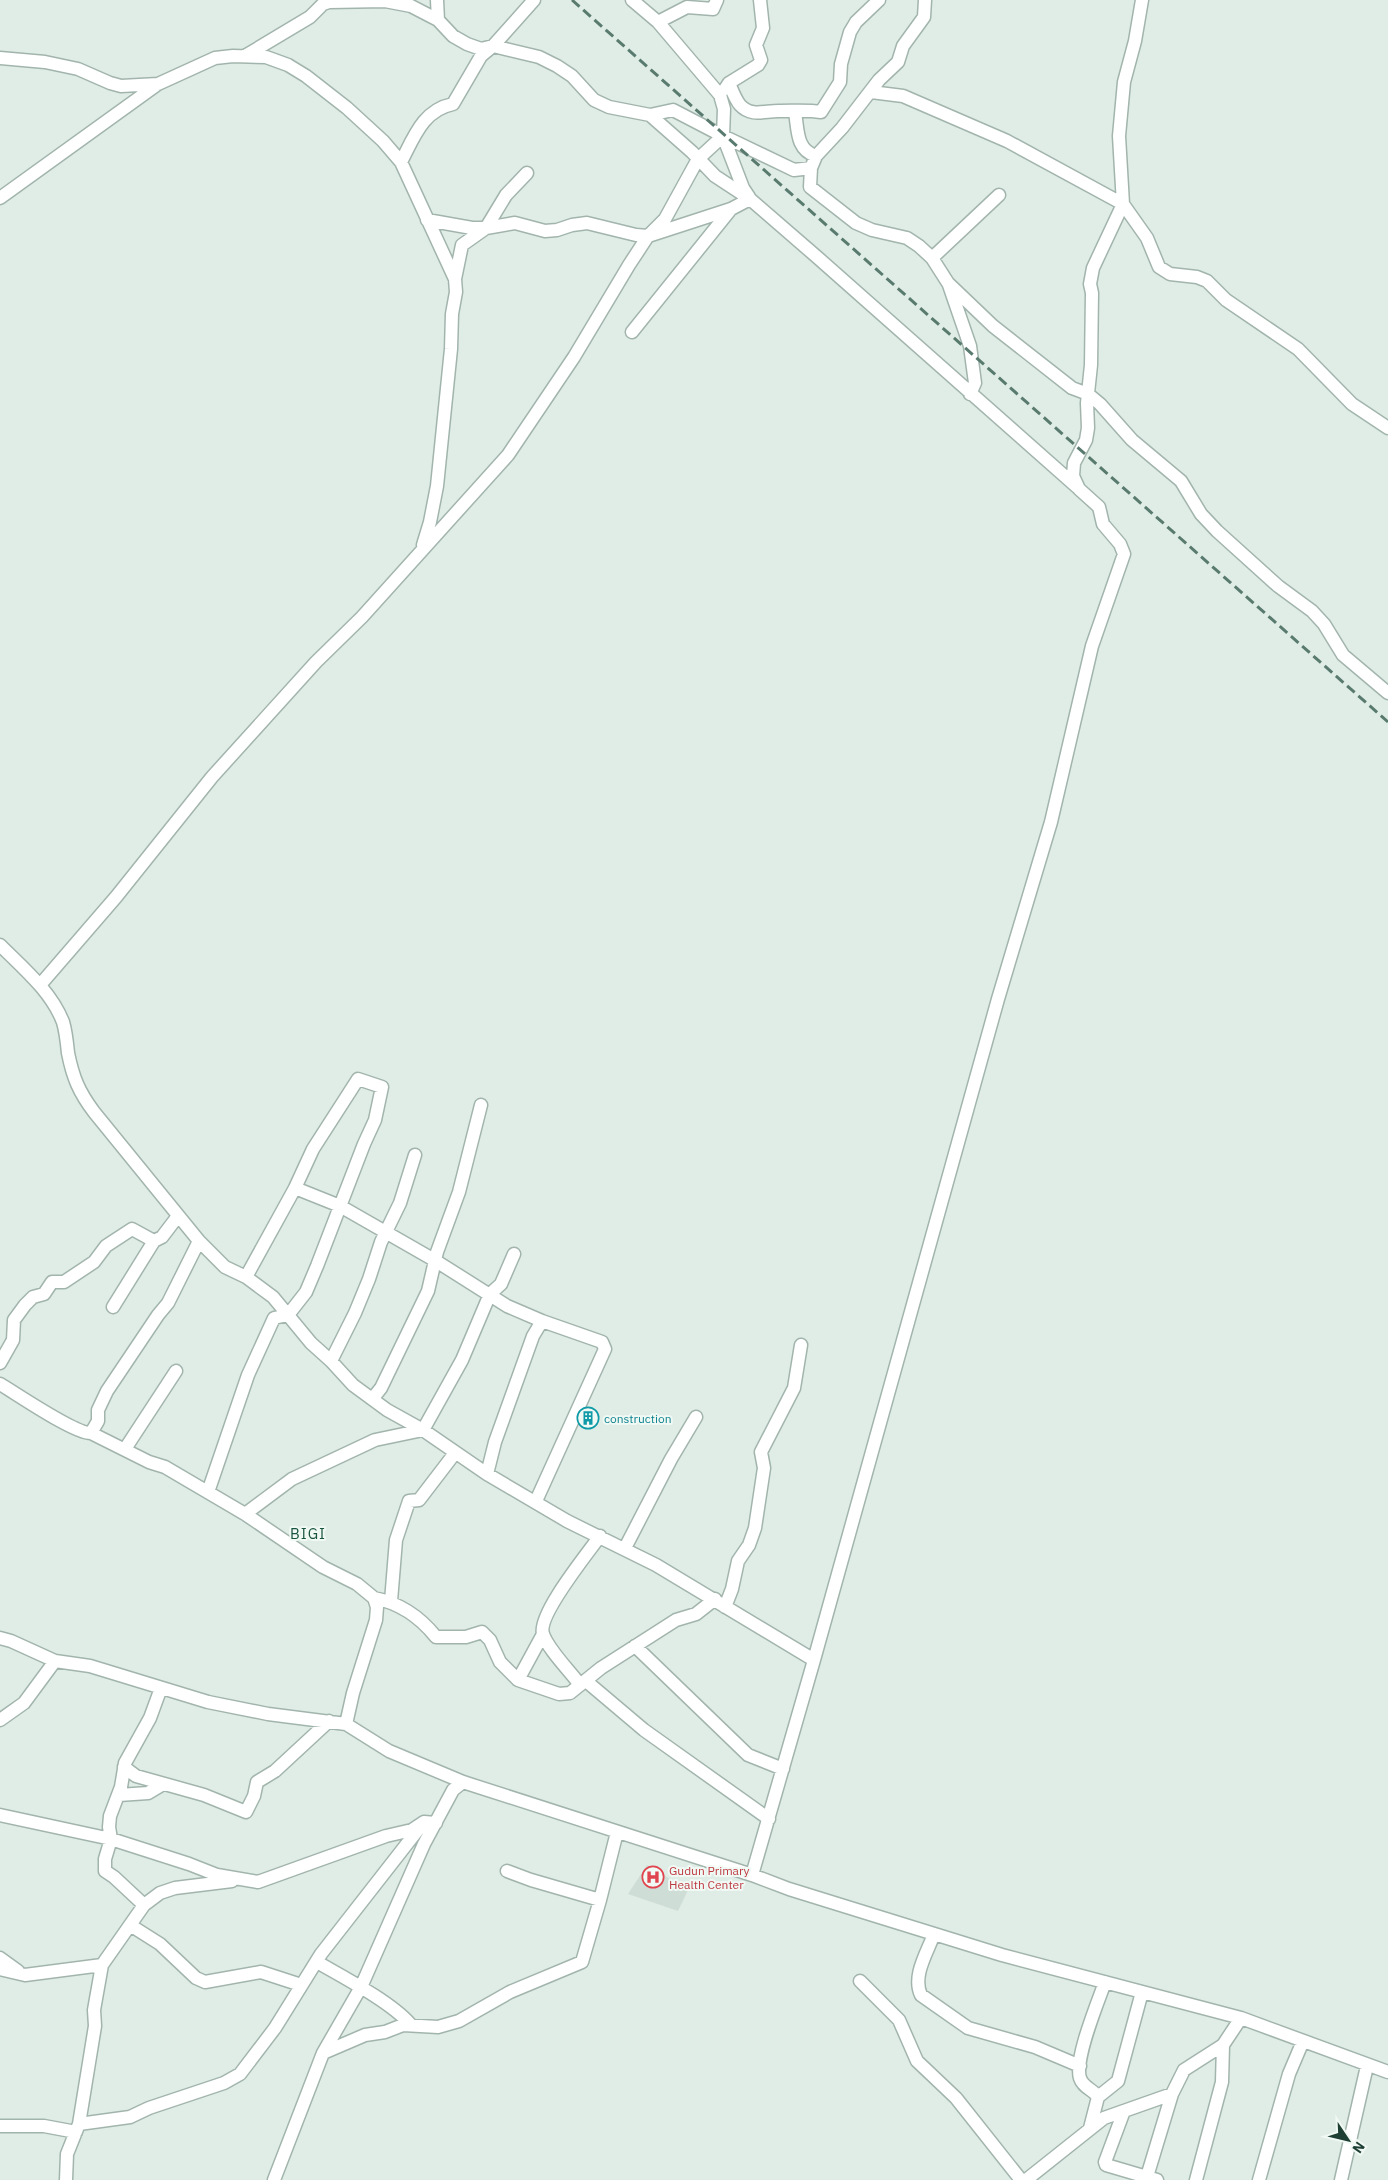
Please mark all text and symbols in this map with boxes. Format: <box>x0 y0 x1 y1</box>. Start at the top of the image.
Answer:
building icon: construction <box>576 1406 600 1430</box>
place label: construction <box>604 1411 671 1426</box>
district label: BIGI <box>290 1524 326 1543</box>
place label: Gudun Primary Health Center <box>669 1863 750 1892</box>
hospital icon: Gudun Primary Health Center <box>641 1865 665 1889</box>
north arrow <box>1323 2115 1373 2165</box>
text: N <box>1348 2138 1369 2157</box>

